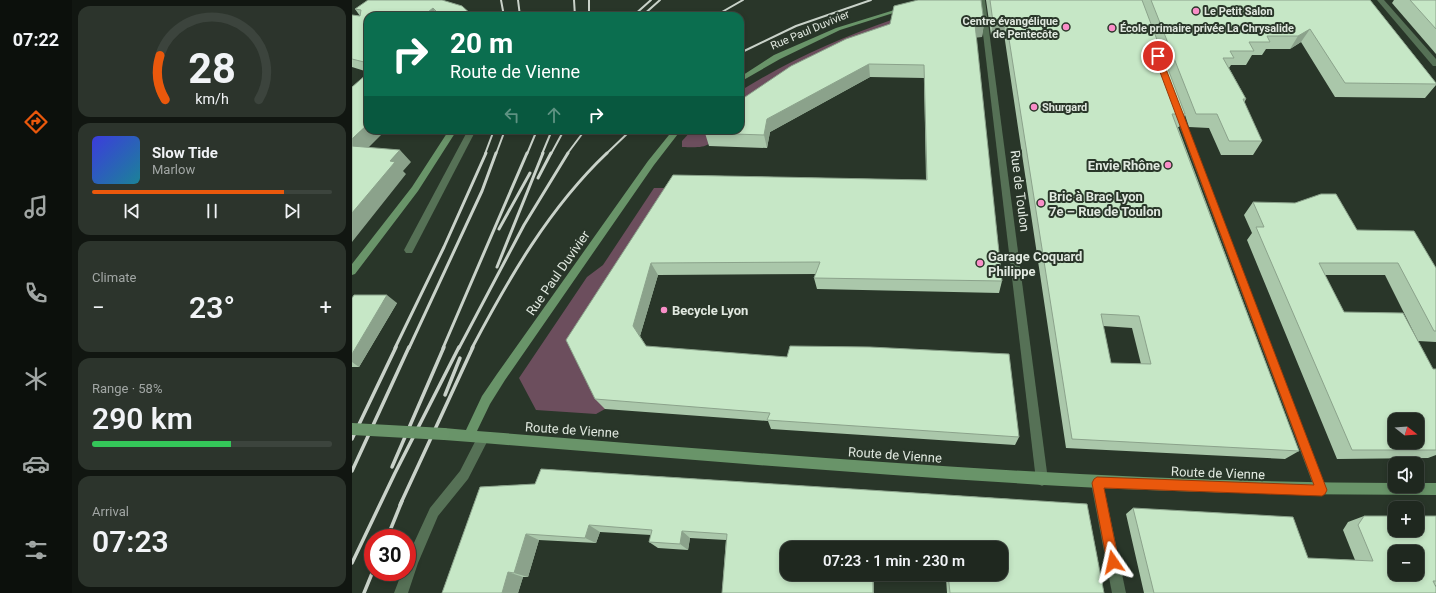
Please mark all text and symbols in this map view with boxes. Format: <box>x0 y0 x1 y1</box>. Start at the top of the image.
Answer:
place label: Le Petit Salon <box>1204 5 1273 18</box>
marker: Le Petit Salon <box>1191 6 1201 16</box>
street label: Rue Paul Duvivier <box>769 7 852 53</box>
place label: Centre évangélique de Pentecôte <box>963 15 1058 41</box>
marker: Centre évangélique de Pentecôte <box>1061 22 1071 32</box>
place label: École primaire privée La Chrysalide <box>1120 22 1294 35</box>
marker: École primaire privée La Chrysalide <box>1107 23 1117 33</box>
text: 20 m <box>450 27 513 60</box>
icon: right <box>384 28 436 80</box>
text: 07:22 <box>13 29 59 50</box>
pin <box>1141 39 1175 73</box>
text: 28 <box>188 44 236 93</box>
icon: arrive <box>1147 45 1169 67</box>
text: Route de Vienne <box>450 61 580 82</box>
text: km/h <box>195 90 229 106</box>
place label: Shurgard <box>1042 101 1087 114</box>
marker: Shurgard <box>1029 102 1039 112</box>
icon: left <box>501 104 523 126</box>
icon: ahead <box>543 104 565 126</box>
icon: right <box>585 104 607 126</box>
icon: directions <box>22 108 50 136</box>
text: Slow Tide <box>152 144 218 162</box>
street label: Rue de Toulon <box>1008 149 1032 233</box>
place label: Envie Rhône <box>1088 158 1160 173</box>
marker: Envie Rhône <box>1163 160 1173 170</box>
text: Marlow <box>152 162 195 177</box>
place label: Bric à Brac Lyon 7e – Rue de Toulon <box>1049 189 1161 219</box>
icon: music <box>22 193 50 221</box>
marker: Bric à Brac Lyon 7e – Rue de Toulon <box>1036 198 1046 208</box>
icon: previous <box>121 200 143 222</box>
icon: pause <box>201 200 223 222</box>
icon: next <box>281 200 303 222</box>
street label: Rue Paul Duvivier <box>523 227 593 318</box>
place label: Garage Coquard Philippe <box>988 249 1082 279</box>
marker: Garage Coquard Philippe <box>975 258 985 268</box>
text: Climate <box>92 270 136 285</box>
icon: phone <box>22 279 50 307</box>
text: 23° <box>189 290 235 325</box>
text: − <box>92 295 105 320</box>
text: + <box>320 295 332 320</box>
place label: Becycle Lyon <box>672 303 748 318</box>
marker: Becycle Lyon <box>659 305 669 315</box>
icon: climate <box>22 365 50 393</box>
text: Range · 58% <box>92 381 162 396</box>
text: 290 km <box>92 401 193 436</box>
north arrow <box>1388 413 1424 449</box>
map controls <box>1388 413 1424 581</box>
street label: Route de Vienne <box>525 419 620 441</box>
street label: Route de Vienne <box>848 444 943 466</box>
icon: car <box>22 450 50 478</box>
button: sound <box>1388 457 1424 493</box>
street label: Route de Vienne <box>1171 464 1265 482</box>
button: + <box>1388 501 1424 537</box>
text: Arrival <box>92 504 129 519</box>
text: 07:23 <box>92 524 169 559</box>
speed limit sign: 30 <box>364 529 416 581</box>
icon: filters <box>22 536 50 564</box>
position arrow <box>1092 541 1134 583</box>
button: − <box>1388 545 1424 581</box>
text: 07:23 · 1 min · 230 m <box>823 552 965 570</box>

